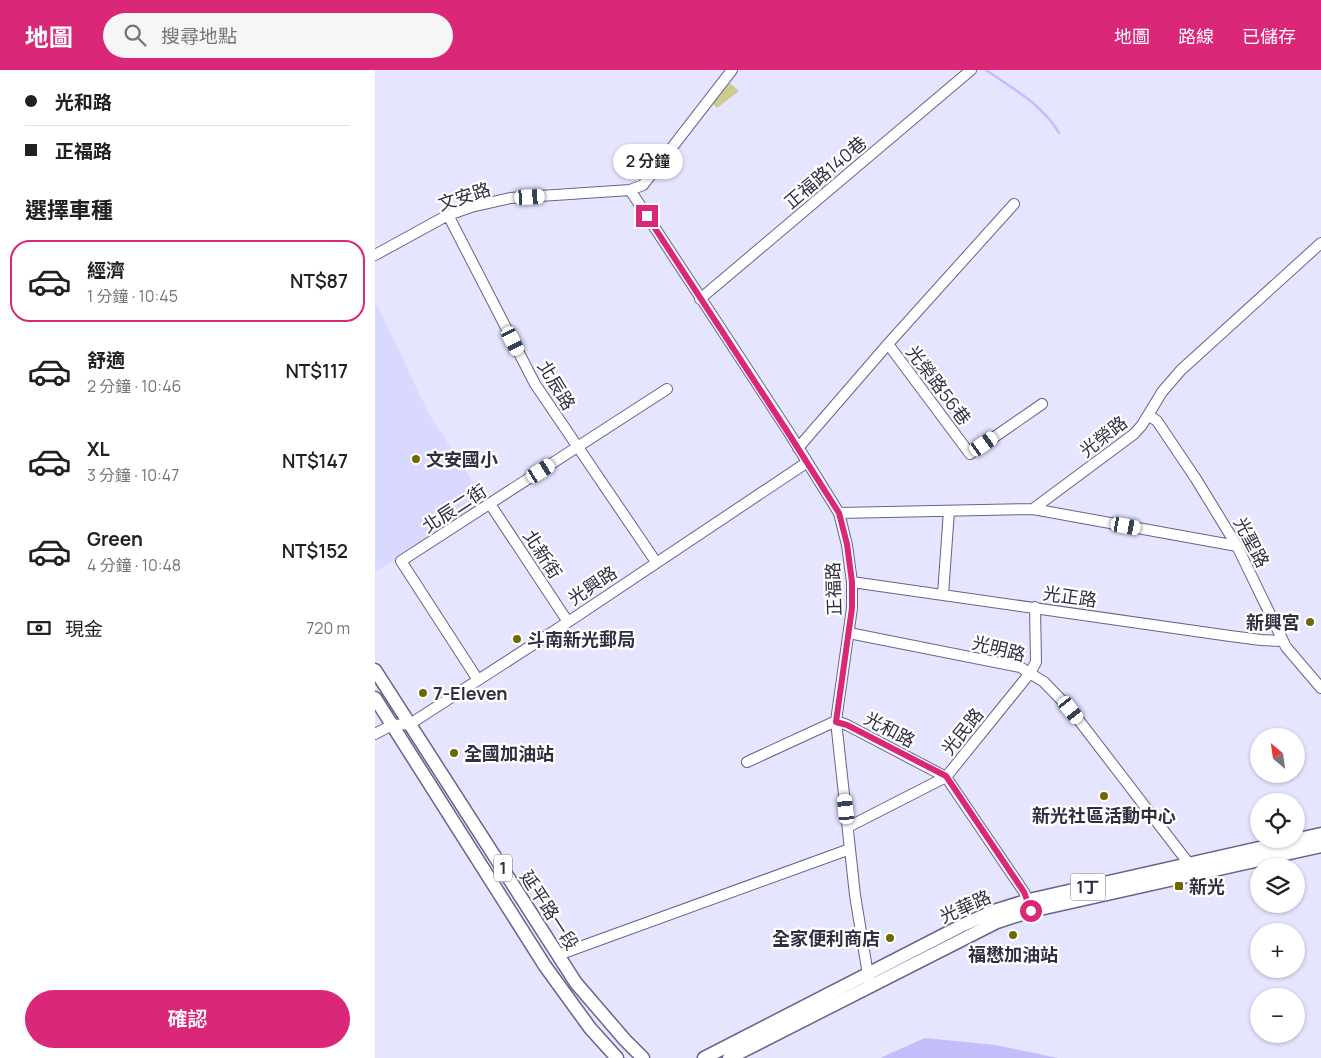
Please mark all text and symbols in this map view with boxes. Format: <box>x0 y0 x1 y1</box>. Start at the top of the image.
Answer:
search box <box>103 13 453 58</box>
text: 地圖 <box>25 20 73 53</box>
icon: search <box>121 21 149 49</box>
text: 搜尋地點 <box>161 23 237 49</box>
text: 地圖 <box>1114 24 1150 48</box>
text: 路線 <box>1178 24 1214 48</box>
text: 已儲存 <box>1242 24 1296 48</box>
text: 光和路 <box>55 89 112 115</box>
street label: 正福路140巷 <box>779 130 871 214</box>
text: 正福路 <box>55 138 112 164</box>
callout: 2 分鐘 <box>612 144 682 178</box>
text: 2 分鐘 <box>626 150 670 172</box>
street label: 文安路 <box>435 176 493 216</box>
car <box>514 189 545 205</box>
text: 選擇車種 <box>25 195 113 225</box>
route end <box>636 205 658 227</box>
text: 經濟 <box>87 257 125 283</box>
icon: car <box>27 259 72 304</box>
text: NT$87 <box>290 268 348 294</box>
text: 1 分鐘 · 10:45 <box>87 285 178 307</box>
car <box>499 324 526 358</box>
street label: 光榮路56巷 <box>901 340 977 430</box>
text: 舒適 <box>87 347 125 373</box>
icon: car <box>27 349 72 394</box>
street label: 北辰路 <box>533 356 581 414</box>
text: NT$117 <box>285 358 348 384</box>
text: 2 分鐘 · 10:46 <box>87 375 182 397</box>
street label: 光榮路 <box>1074 410 1132 462</box>
car <box>967 429 1000 459</box>
text: XL <box>87 436 110 462</box>
icon: car <box>27 439 72 484</box>
place label: 文安國小 <box>426 447 498 471</box>
text: NT$147 <box>282 448 348 474</box>
marker: 文安國小 <box>410 453 422 465</box>
car <box>524 457 557 485</box>
text: 3 分鐘 · 10:47 <box>87 464 179 486</box>
street label: 北辰二街 <box>417 478 491 538</box>
street label: 光聖路 <box>1229 513 1275 571</box>
car <box>1109 516 1142 536</box>
street label: 北新街 <box>518 525 568 583</box>
text: Green <box>87 526 143 552</box>
icon: car <box>27 529 72 574</box>
text: NT$152 <box>282 538 348 564</box>
text: 4 分鐘 · 10:48 <box>87 554 181 576</box>
street label: 光興路 <box>563 560 621 610</box>
street label: 正福路 <box>820 562 846 616</box>
street label: 光正路 <box>1042 580 1098 612</box>
place label: 新興宮 <box>1246 610 1300 634</box>
icon: cash <box>25 614 53 642</box>
text: 現金 <box>65 616 103 642</box>
marker: 新興宮 <box>1304 616 1316 628</box>
text: 720 m <box>306 617 350 639</box>
place label: 斗南新光郵局 <box>527 627 635 651</box>
street label: 光明路 <box>970 630 1028 666</box>
marker: 斗南新光郵局 <box>511 633 523 645</box>
place label: 7-Eleven <box>433 681 508 705</box>
marker: 7-Eleven <box>417 687 429 699</box>
car <box>1055 694 1086 726</box>
street label: 光民路 <box>936 702 988 760</box>
street label: 光和路 <box>861 706 919 752</box>
north arrow <box>1250 728 1305 782</box>
map controls <box>1250 728 1305 1043</box>
place label: 全國加油站 <box>464 741 554 765</box>
marker: 全國加油站 <box>448 747 460 759</box>
marker: 新光社區活動中心 <box>1098 790 1110 802</box>
car <box>836 793 855 825</box>
button: locate <box>1250 793 1305 848</box>
place label: 新光社區活動中心 <box>1032 803 1176 827</box>
road number: 1 <box>494 854 512 881</box>
button: layers <box>1250 858 1305 913</box>
street label: 延平路一段 <box>515 866 585 954</box>
road number: 1丁 <box>1071 874 1105 900</box>
place label: 新光 <box>1189 874 1225 898</box>
marker: 新光 <box>1173 880 1185 892</box>
street label: 光華路 <box>935 884 995 928</box>
route start <box>1020 900 1042 922</box>
button: + <box>1250 923 1305 978</box>
place label: 全家便利商店 <box>772 926 880 950</box>
marker: 福懋加油站 <box>1007 929 1019 941</box>
marker: 全家便利商店 <box>884 932 896 944</box>
place label: 福懋加油站 <box>968 942 1058 966</box>
button: − <box>1250 988 1305 1043</box>
button: 確認 <box>25 990 350 1048</box>

